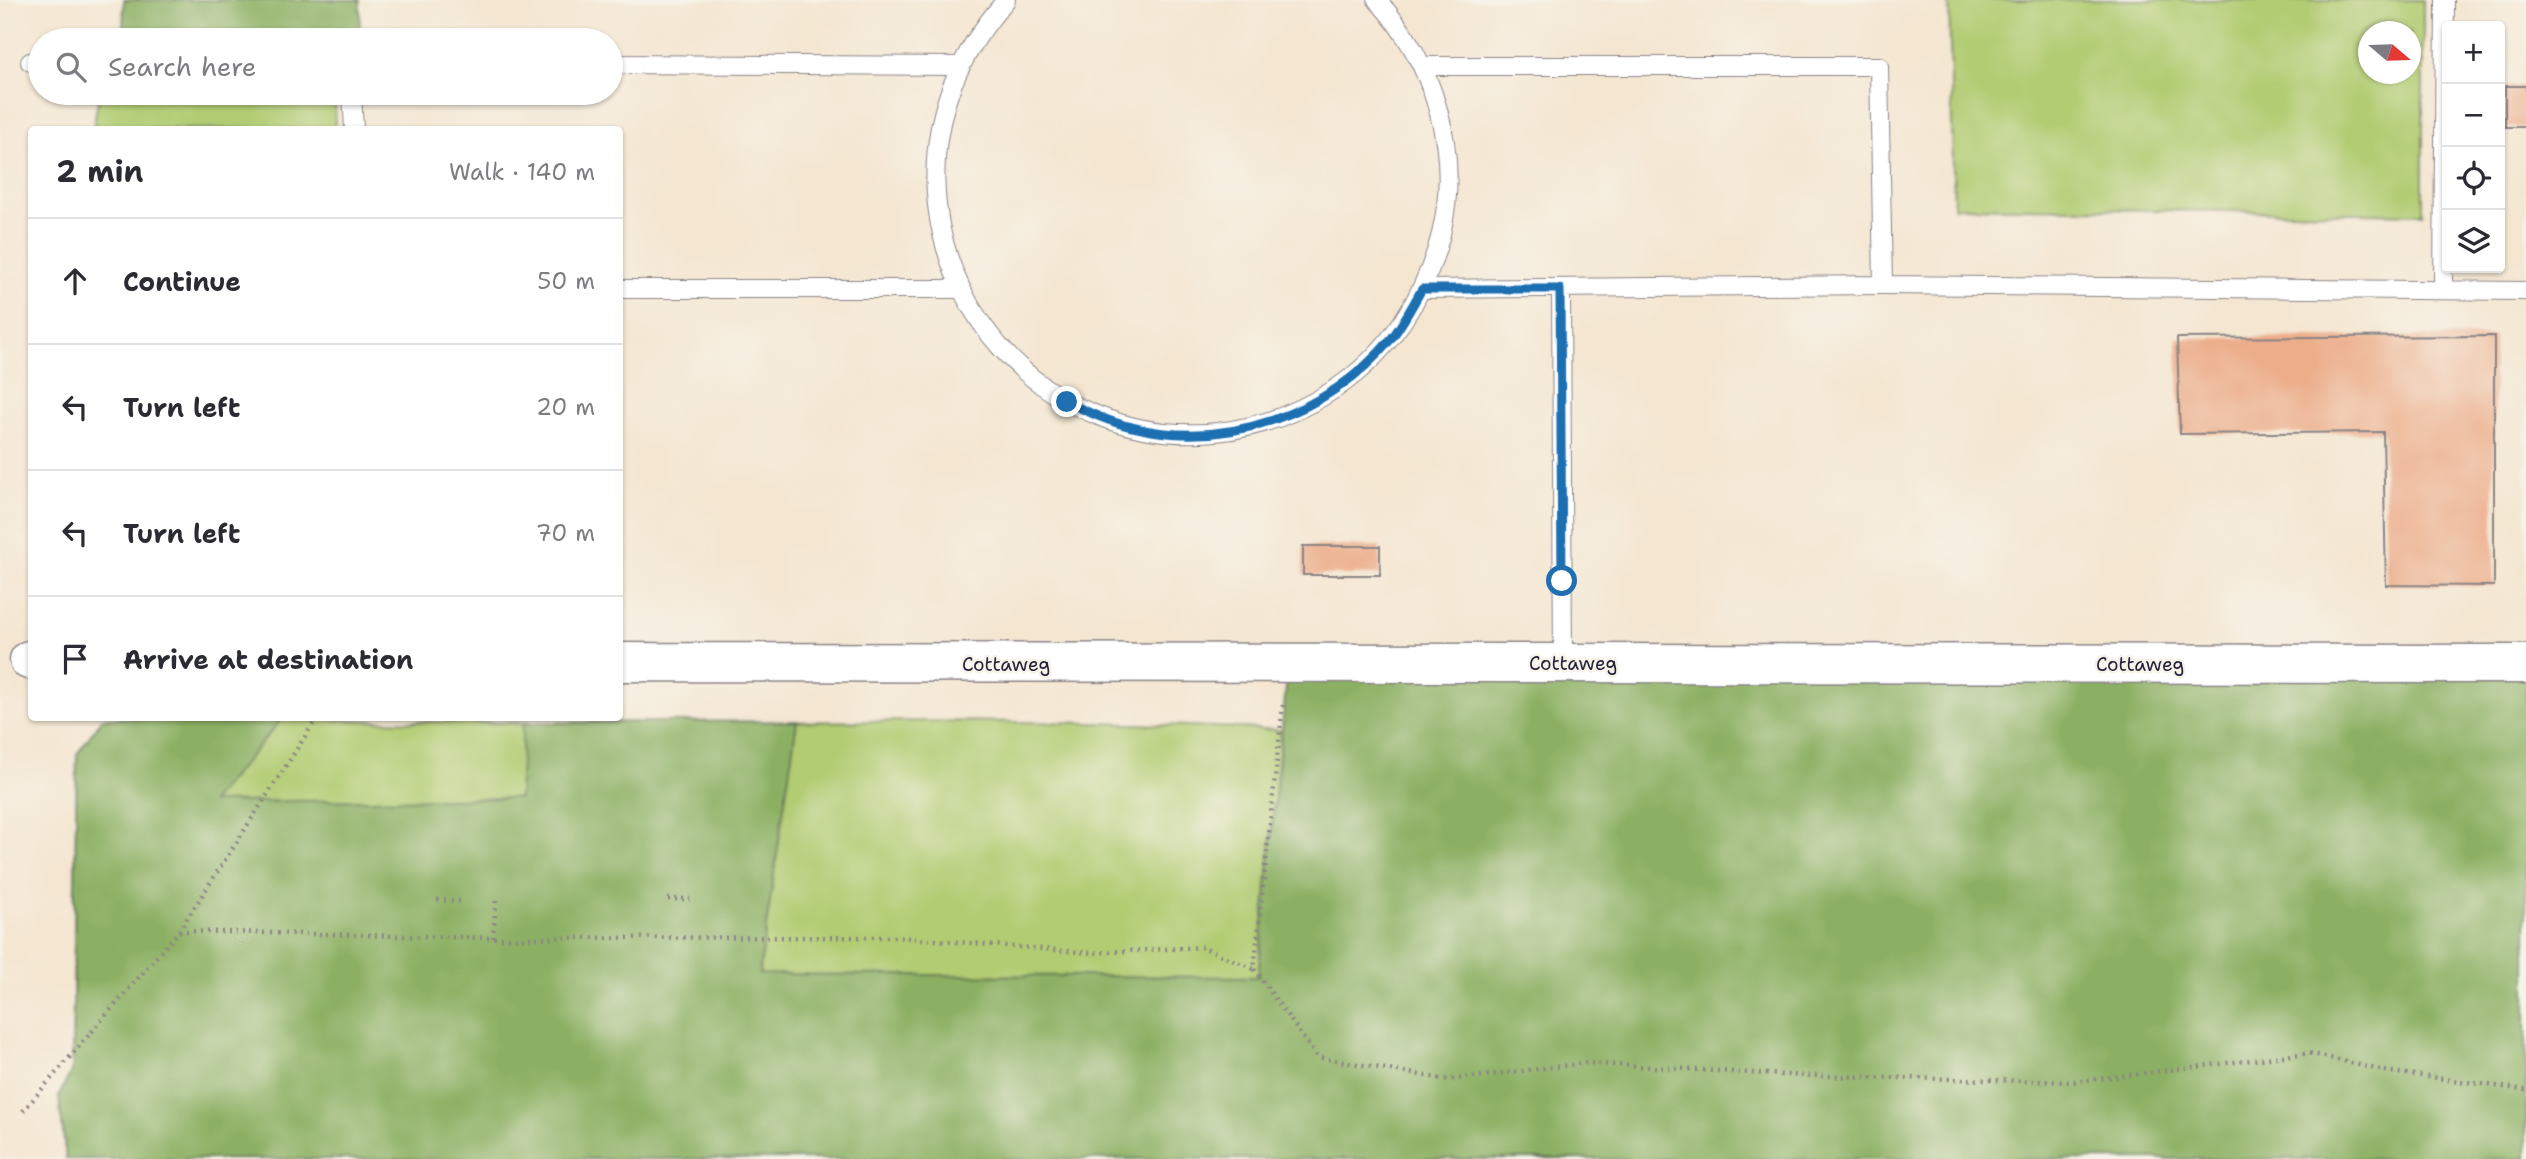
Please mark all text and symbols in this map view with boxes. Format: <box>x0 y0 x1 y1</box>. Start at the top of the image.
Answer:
north arrow <box>2358 21 2421 84</box>
map controls <box>2442 21 2505 273</box>
button: + <box>2442 21 2505 84</box>
search box <box>28 28 623 105</box>
icon: search <box>52 48 90 86</box>
text: Search here <box>108 49 257 84</box>
button: − <box>2442 84 2505 147</box>
button: locate <box>2442 147 2505 210</box>
text: 2 min <box>56 151 143 192</box>
text: Walk · 140 m <box>449 157 595 187</box>
button: layers <box>2442 210 2505 273</box>
icon: ahead <box>56 262 94 300</box>
text: Continue <box>123 264 241 299</box>
text: 50 m <box>537 266 595 296</box>
route end <box>1051 386 1082 417</box>
icon: left <box>56 388 94 426</box>
text: Turn left <box>123 390 240 425</box>
text: 20 m <box>536 392 595 422</box>
icon: left <box>56 514 94 552</box>
text: Turn left <box>123 516 240 551</box>
text: 70 m <box>536 518 595 548</box>
route start <box>1546 565 1577 596</box>
icon: arrive <box>56 640 94 678</box>
text: Arrive at destination <box>123 642 413 677</box>
street label: Cottaweg <box>1529 651 1617 676</box>
street label: Cottaweg <box>962 652 1050 677</box>
street label: Cottaweg <box>2096 652 2184 677</box>

